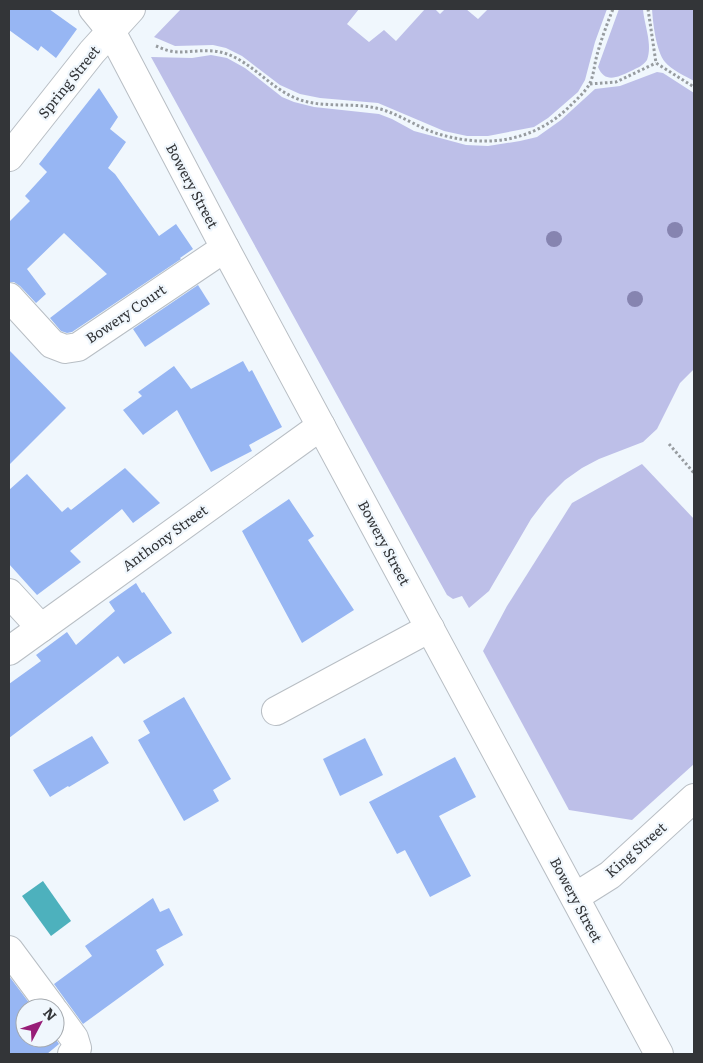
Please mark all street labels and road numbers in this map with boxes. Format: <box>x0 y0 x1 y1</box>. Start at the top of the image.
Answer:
street label: Spring Street <box>33 41 104 122</box>
street label: Bowery Street <box>162 139 224 232</box>
street label: Bowery Court <box>81 279 170 347</box>
street label: Bowery Street <box>354 496 416 589</box>
street label: Anthony Street <box>118 499 211 575</box>
street label: King Street <box>600 817 671 881</box>
street label: Bowery Street <box>546 853 608 946</box>

